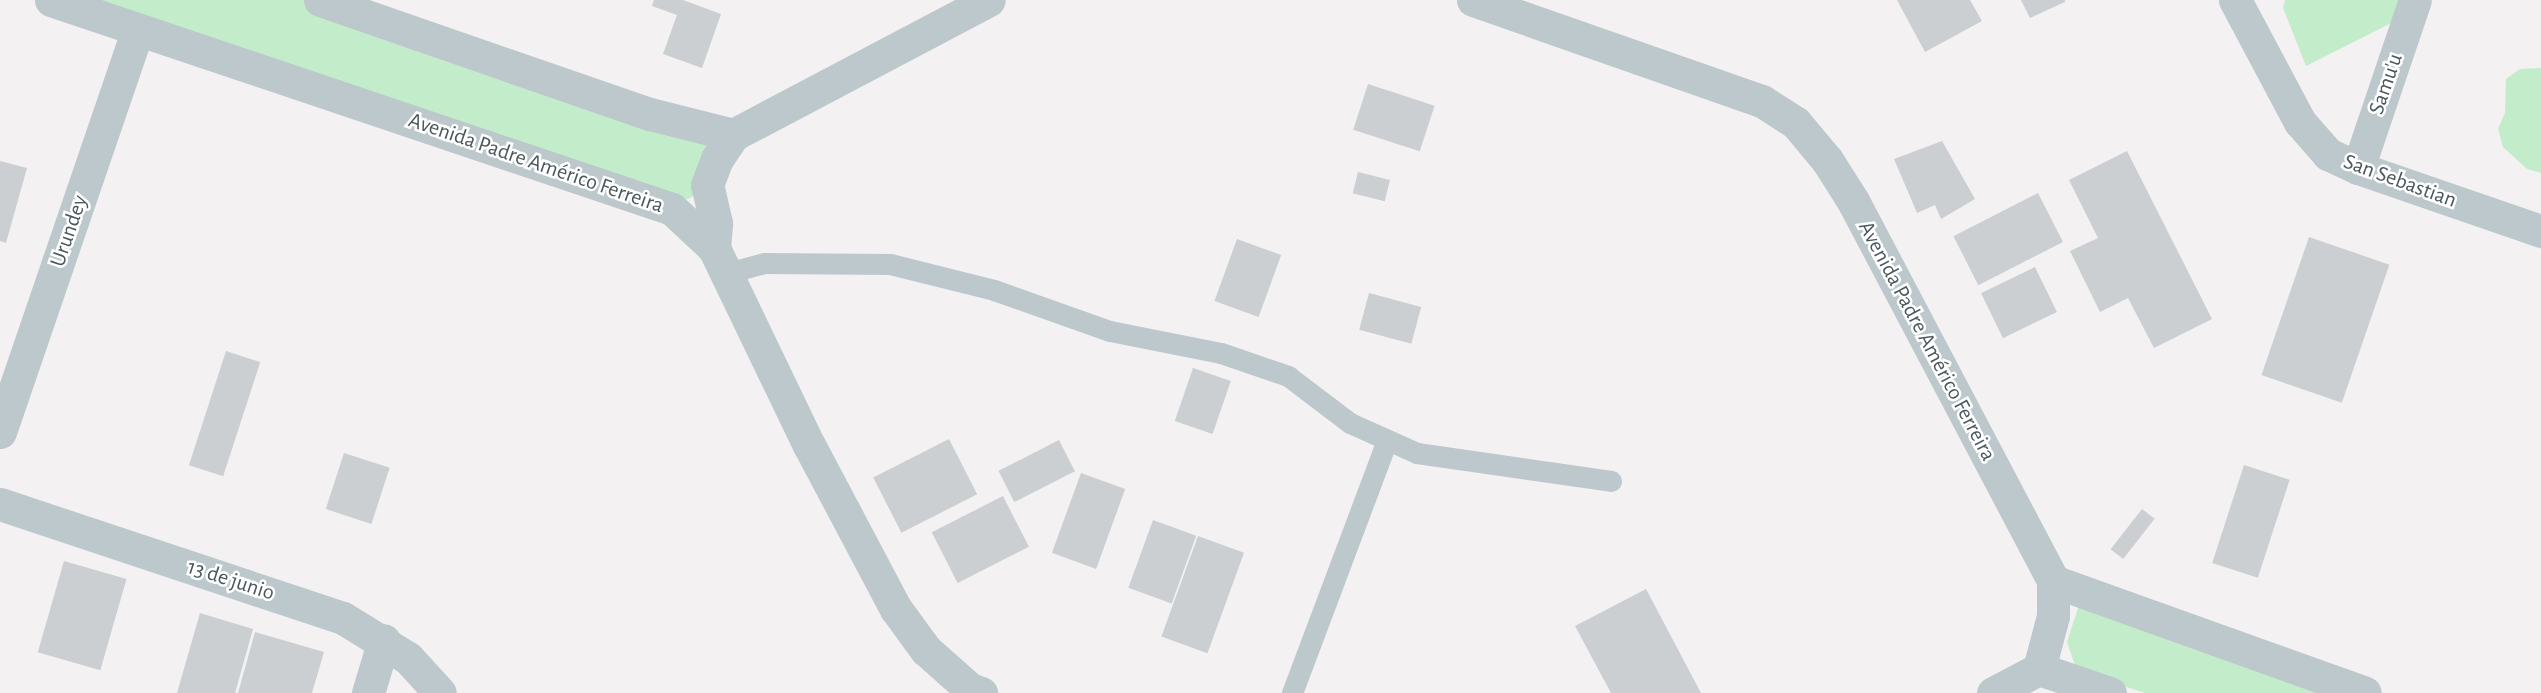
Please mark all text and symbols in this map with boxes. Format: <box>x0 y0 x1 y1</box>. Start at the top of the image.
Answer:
street label: Samu'u <box>2363 50 2409 118</box>
street label: Avenida Padre Américo Ferreira <box>405 107 667 219</box>
street label: San Sebastian <box>2340 148 2460 214</box>
street label: Urundey <box>45 192 93 270</box>
street label: Avenida Padre Américo Ferreira <box>1852 217 2002 465</box>
street label: 13 de junio <box>184 554 278 606</box>

